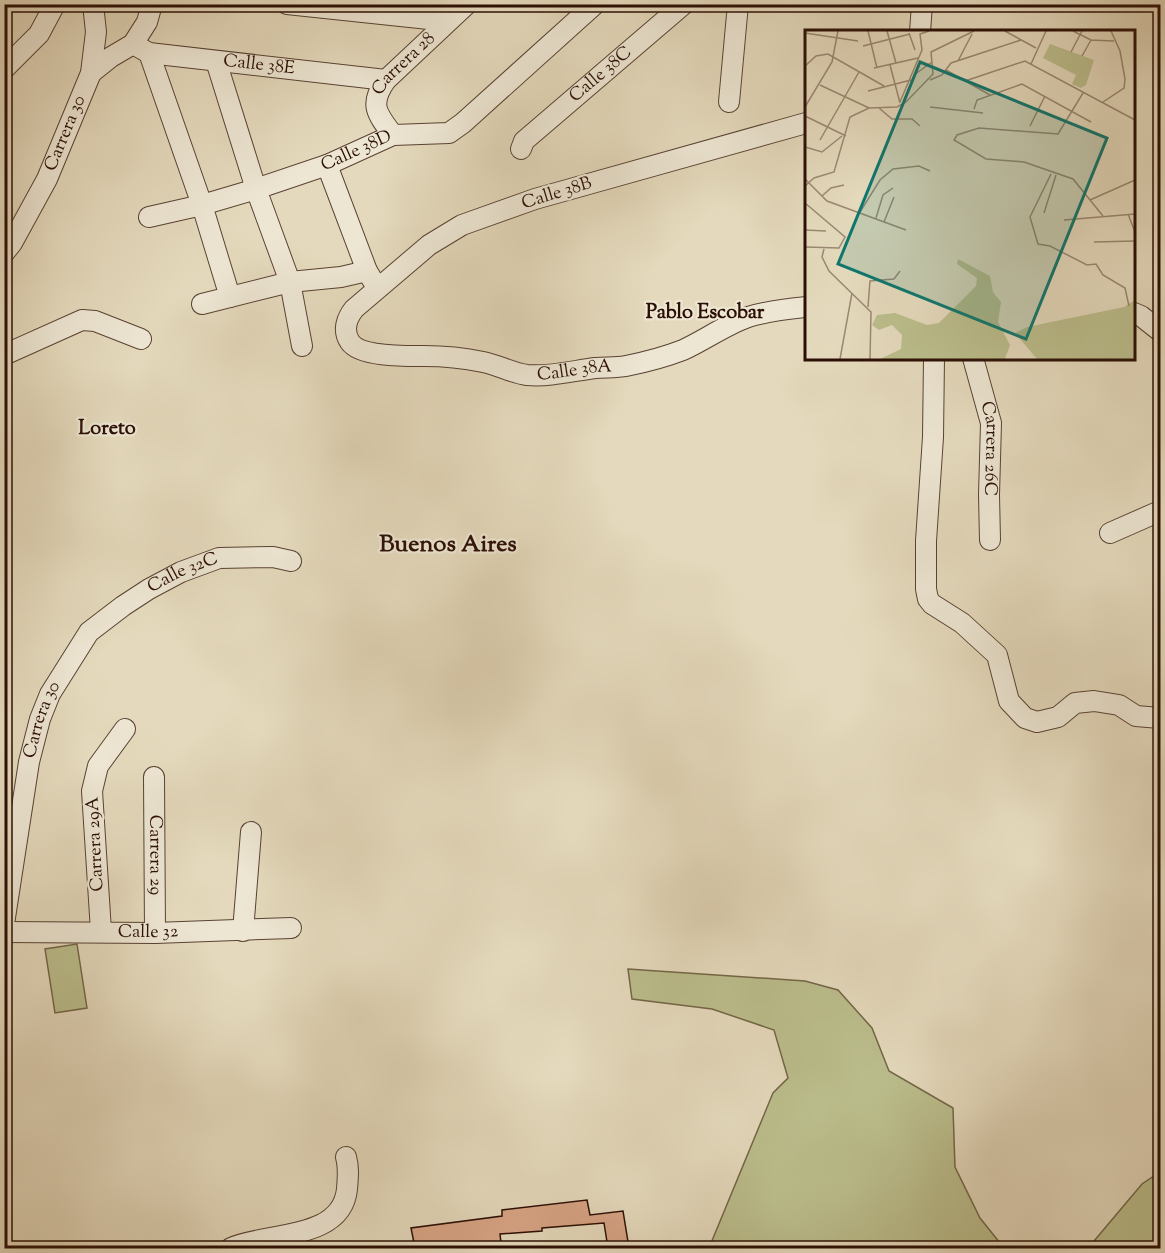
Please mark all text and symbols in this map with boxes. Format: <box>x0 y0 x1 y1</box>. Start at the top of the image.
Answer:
street label: Carrera 28 <box>366 27 442 100</box>
inset map <box>805 30 1135 360</box>
street label: Calle 38C <box>564 41 638 109</box>
street label: Calle 38E <box>222 49 296 83</box>
street label: Carrera 30 <box>39 92 93 175</box>
street label: Calle 38D <box>317 124 396 179</box>
street label: Calle 38B <box>519 171 595 217</box>
district label: Pablo Escobar <box>646 299 765 328</box>
street label: Calle 38A <box>536 354 612 389</box>
street label: Carrera 26C <box>973 398 1004 496</box>
district label: Loreto <box>78 415 136 444</box>
district label: Buenos Aires <box>379 528 517 562</box>
street label: Calle 32C <box>143 546 222 600</box>
street label: Carrera 30 <box>17 676 68 761</box>
street label: Carrera 29A <box>81 796 111 892</box>
street label: Carrera 29 <box>141 815 168 895</box>
street label: Calle 32 <box>118 919 179 946</box>

